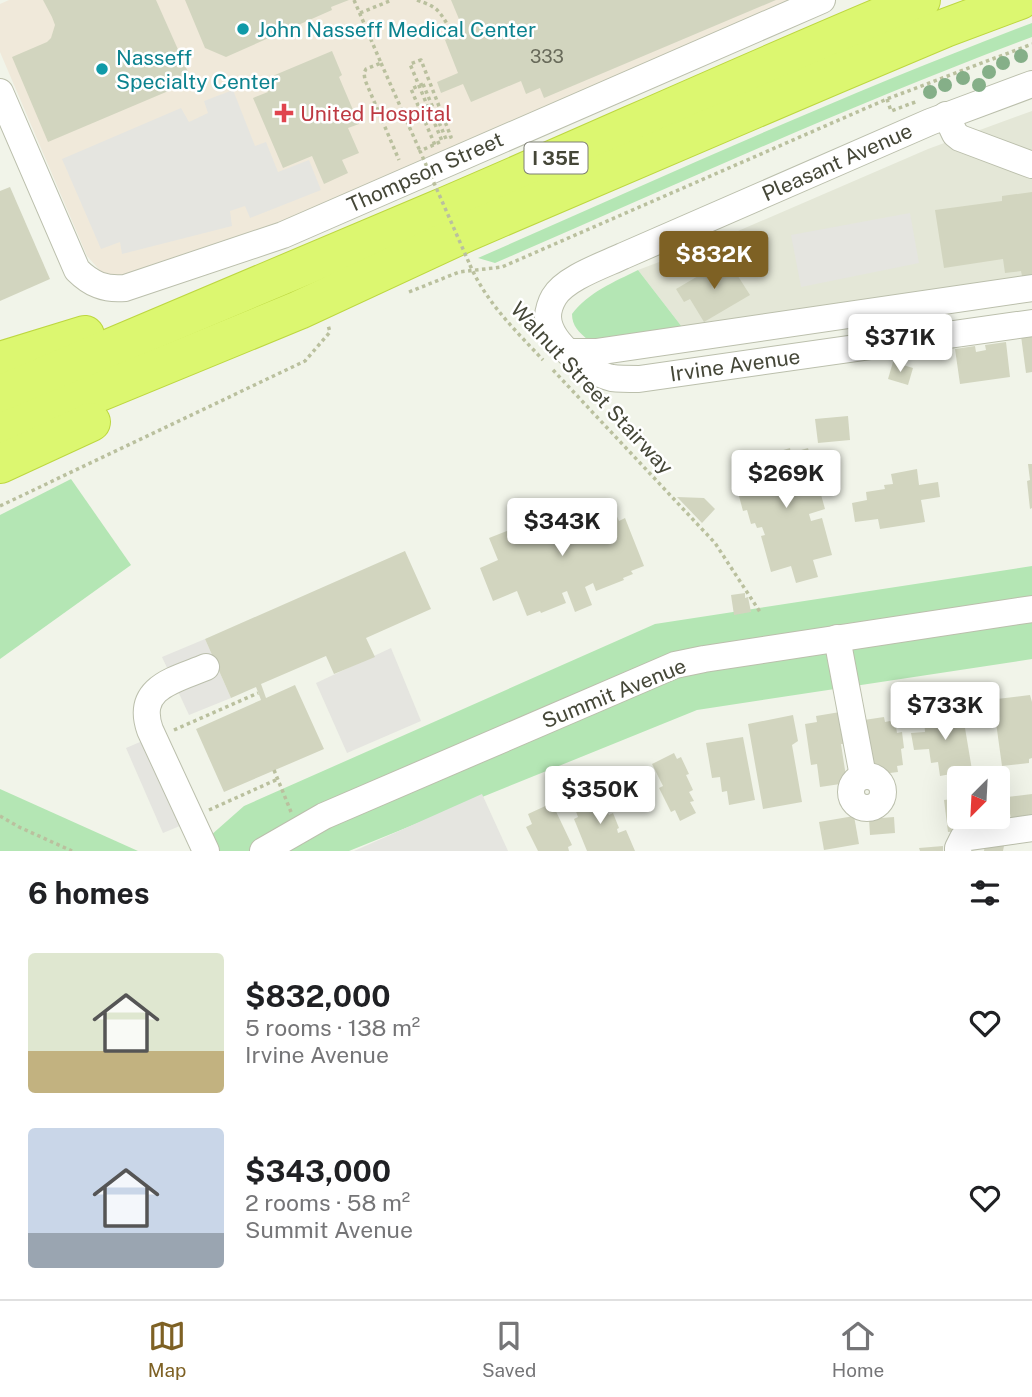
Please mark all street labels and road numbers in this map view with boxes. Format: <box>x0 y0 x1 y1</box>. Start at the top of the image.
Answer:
street label: Pleasant Avenue <box>758 118 916 206</box>
street label: Thompson Street <box>343 126 507 218</box>
road number: I 35E <box>524 142 588 174</box>
street label: Walnut Street Stairway <box>506 297 678 479</box>
street label: Irvine Avenue <box>668 343 802 387</box>
street label: Summit Avenue <box>538 653 690 733</box>

